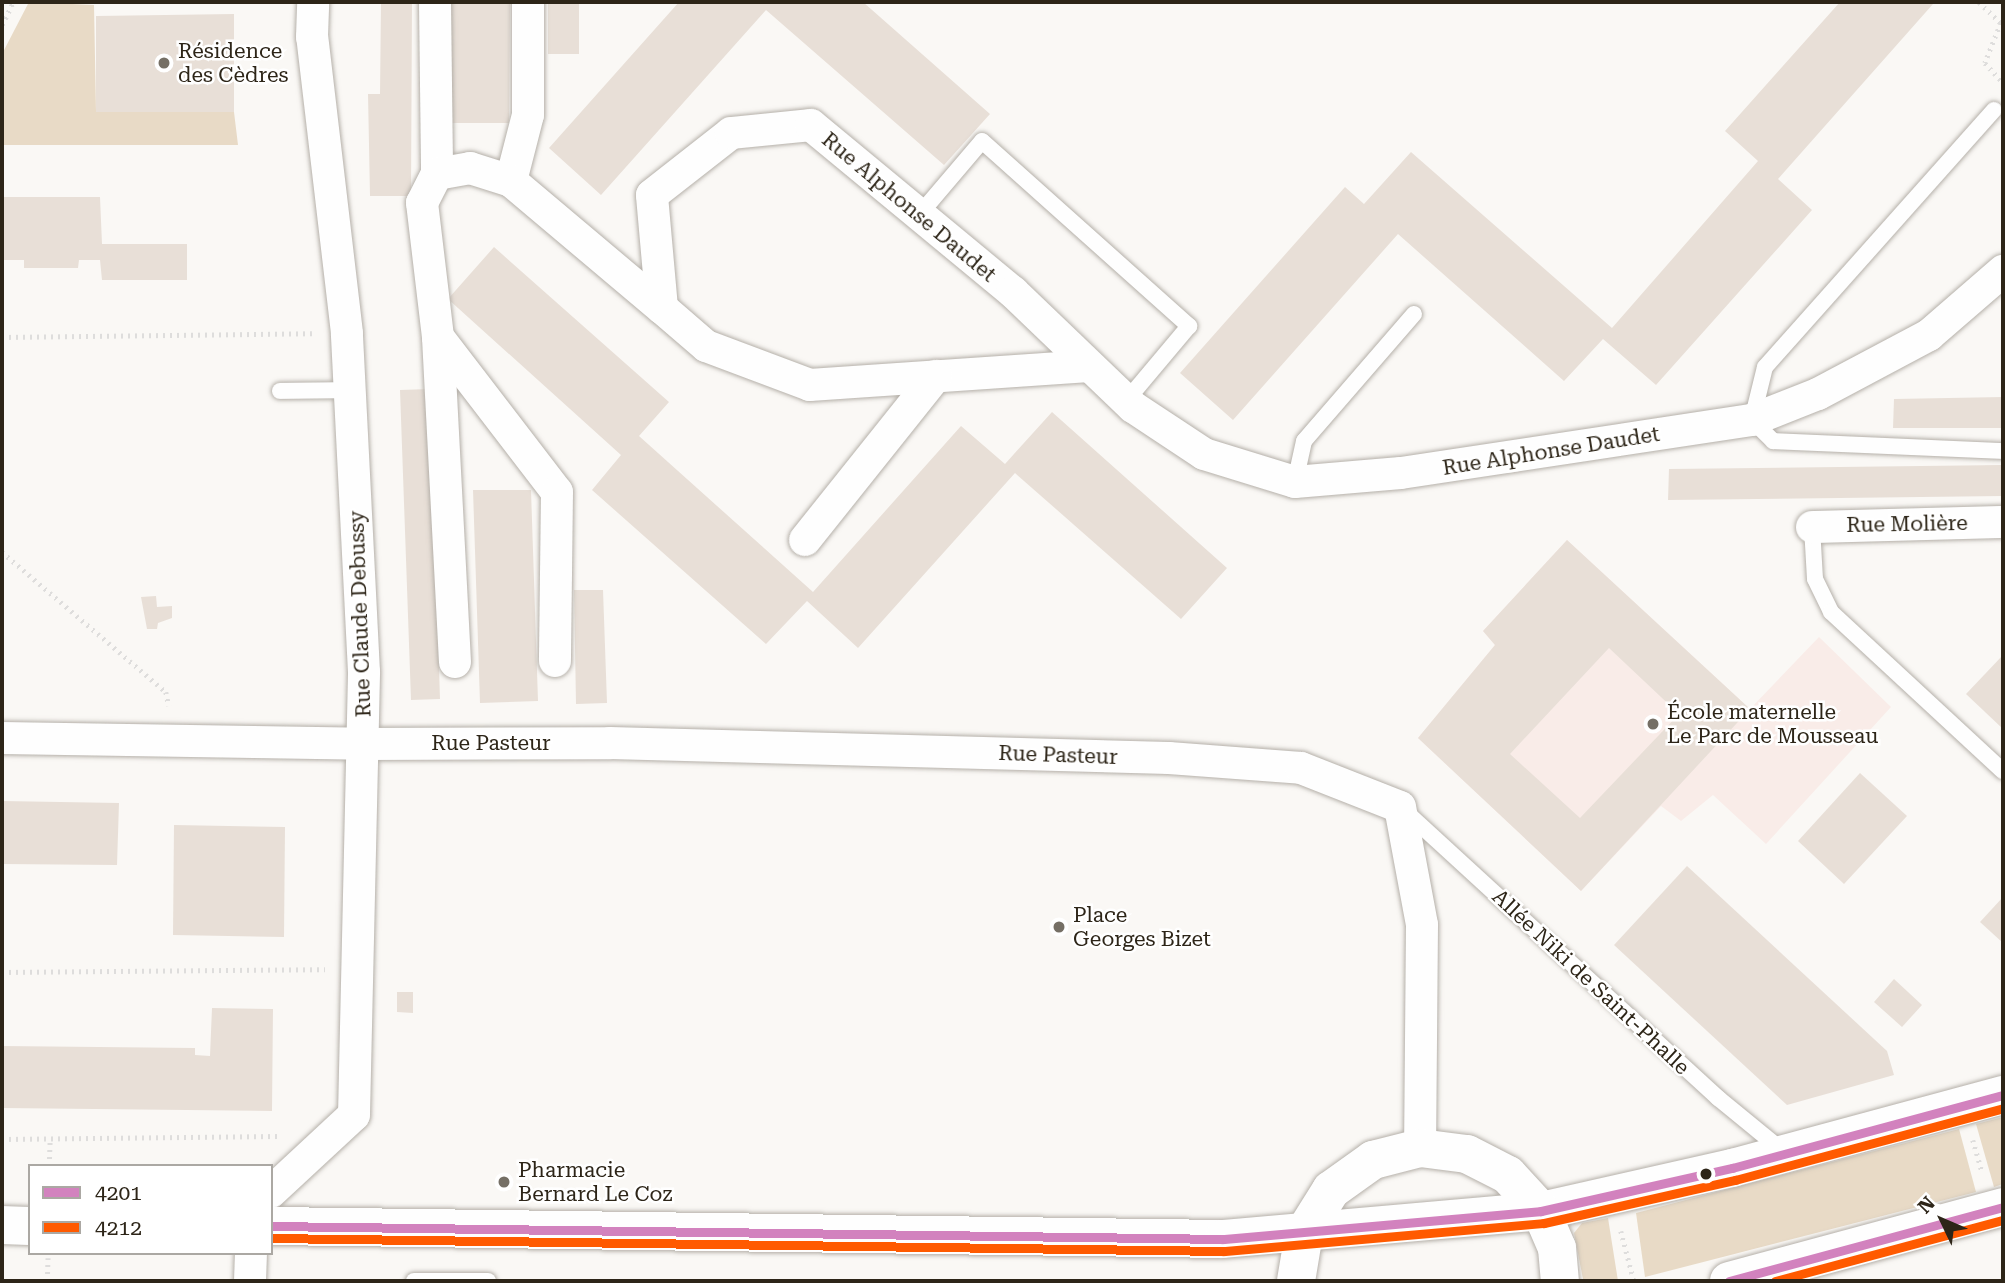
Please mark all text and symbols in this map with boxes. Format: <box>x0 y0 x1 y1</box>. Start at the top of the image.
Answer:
place label: Résidence des Cèdres <box>178 38 288 88</box>
marker: Résidence des Cèdres <box>156 55 172 71</box>
street label: Rue Alphonse Daudet <box>817 127 1001 287</box>
street label: Rue Alphonse Daudet <box>1441 421 1661 481</box>
street label: Rue Claude Debussy <box>344 510 376 718</box>
street label: Rue Molière <box>1846 510 1968 538</box>
place label: École maternelle Le Parc de Mousseau <box>1667 699 1878 749</box>
marker: École maternelle Le Parc de Mousseau <box>1645 716 1661 732</box>
street label: Rue Pasteur <box>431 730 551 756</box>
street label: Rue Pasteur <box>998 740 1118 770</box>
street label: Allée Niki de Saint-Phalle <box>1487 884 1695 1080</box>
place label: Place Georges Bizet <box>1073 902 1211 952</box>
marker: Place Georges Bizet <box>1051 919 1067 935</box>
place label: Pharmacie Bernard Le Coz <box>518 1157 672 1207</box>
legend <box>28 1164 273 1255</box>
unlabelled marker <box>1699 1167 1713 1181</box>
marker: Pharmacie Bernard Le Coz <box>496 1174 512 1190</box>
text: 4201 <box>95 1181 142 1205</box>
north arrow <box>1907 1185 1977 1255</box>
text: N <box>1913 1192 1940 1218</box>
text: 4212 <box>95 1216 142 1240</box>

